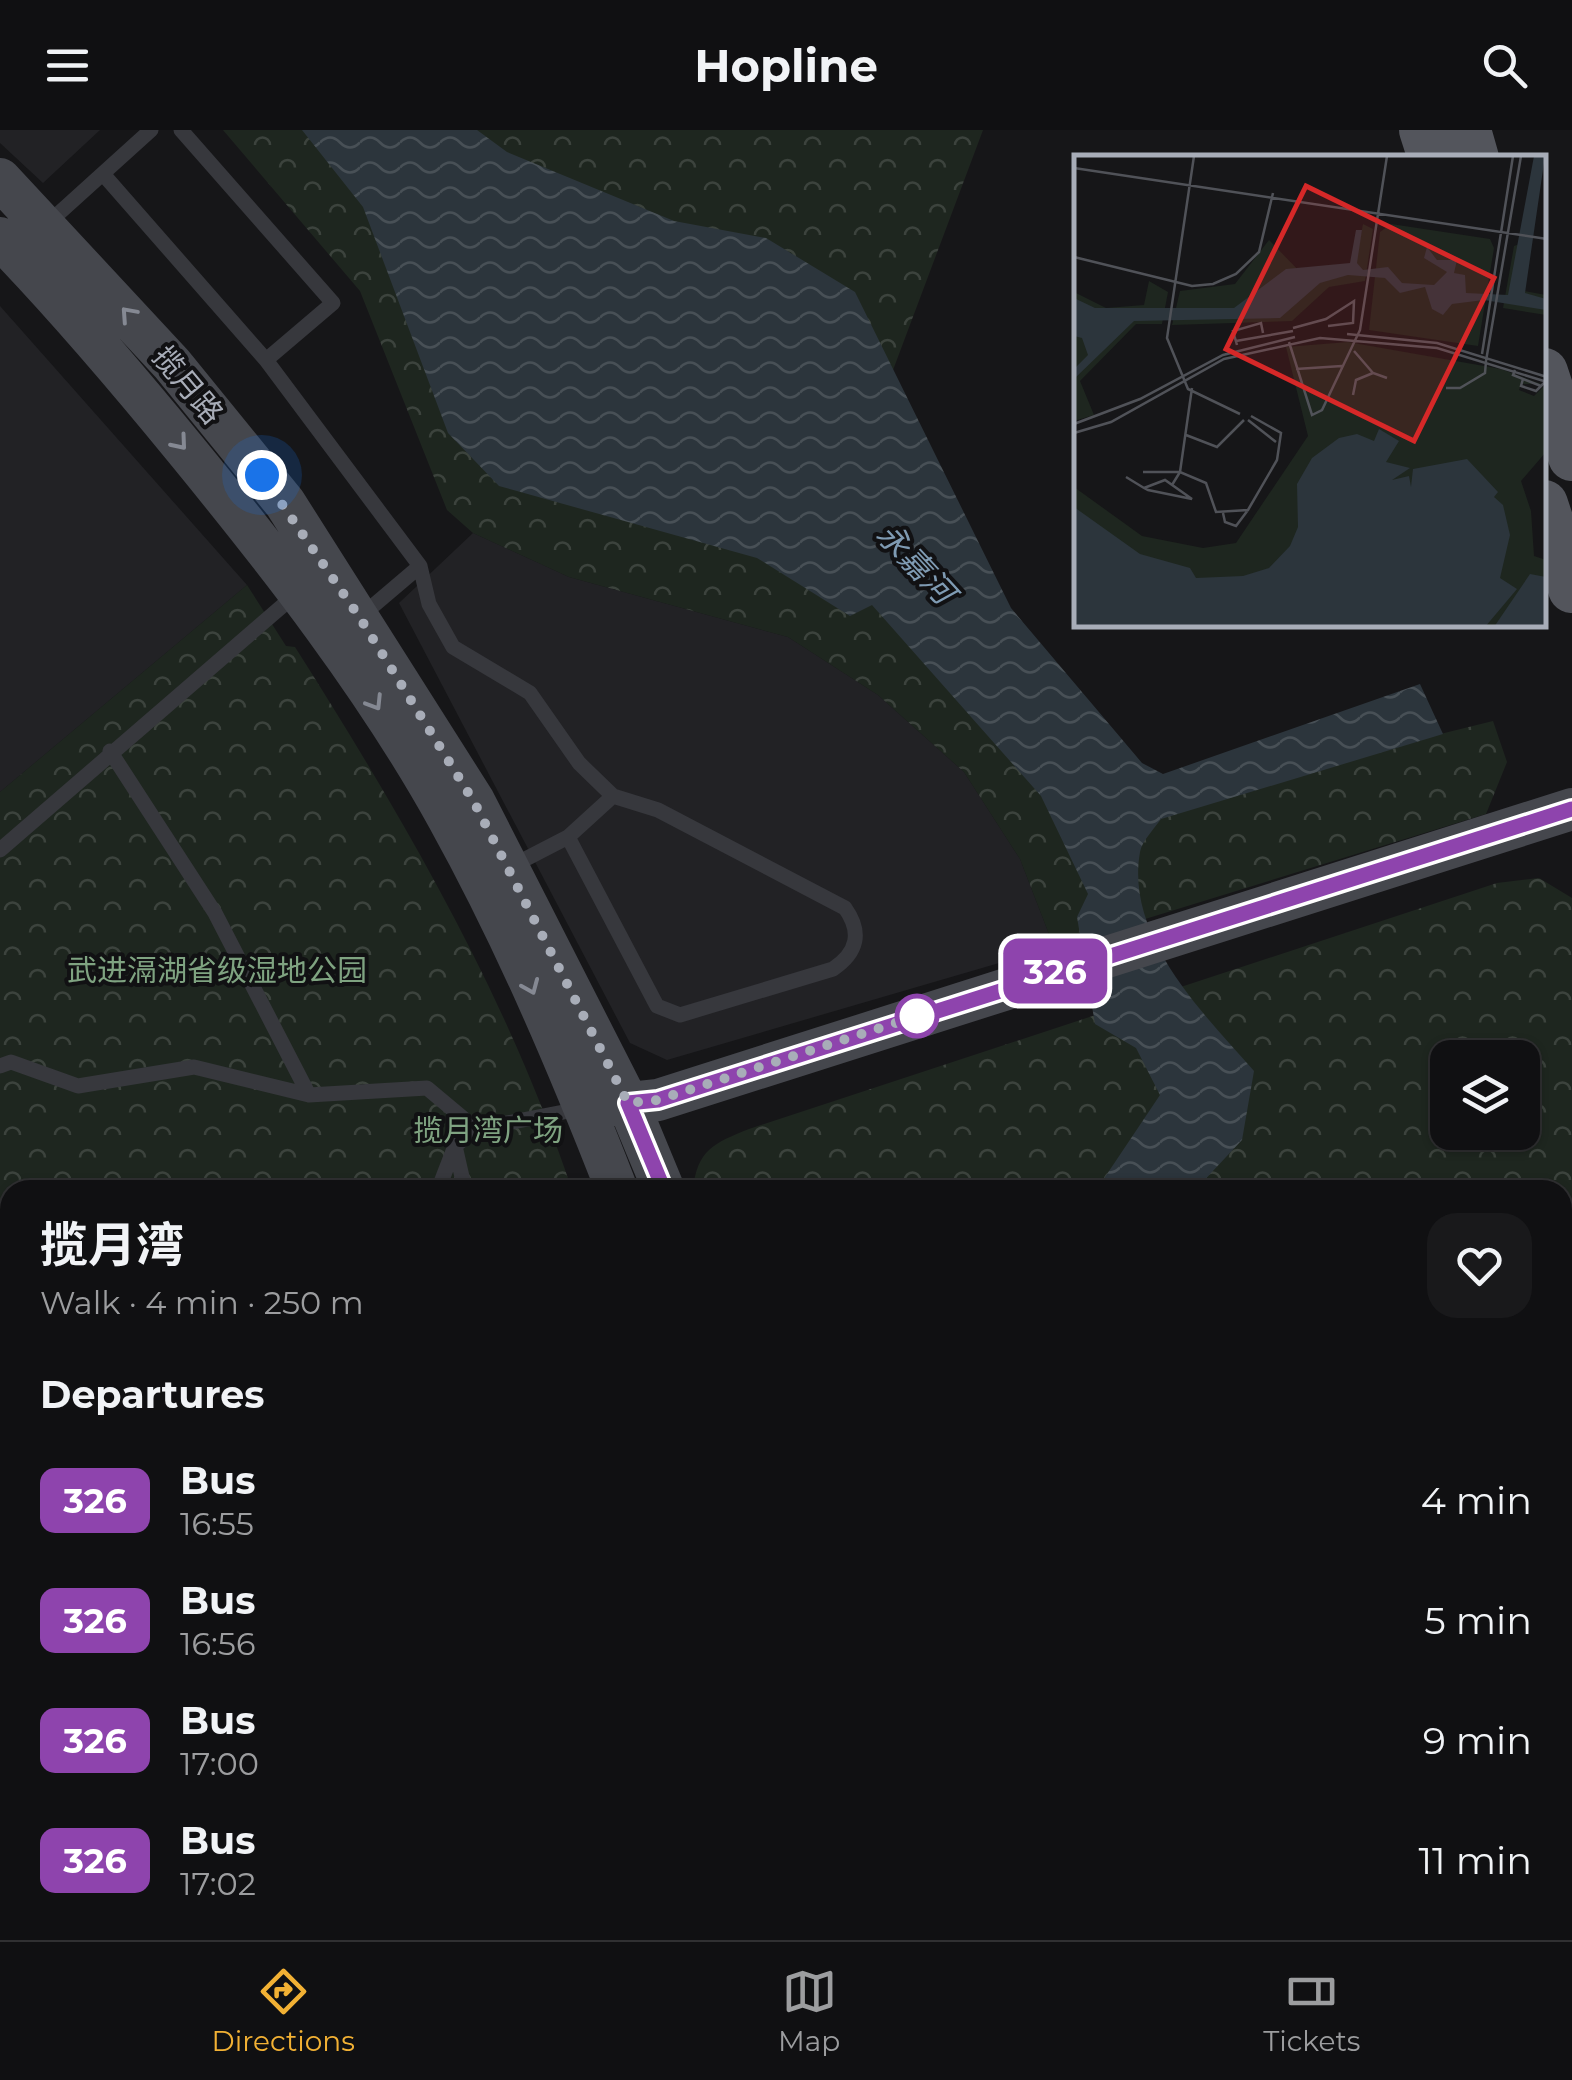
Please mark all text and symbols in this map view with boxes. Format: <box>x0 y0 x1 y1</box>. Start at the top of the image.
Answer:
icon: menu <box>40 38 95 93</box>
text: Hopline <box>694 38 878 93</box>
icon: search <box>1477 38 1532 93</box>
inset map <box>1074 155 1547 628</box>
one-way arrow <box>121 307 139 326</box>
street label: 揽月路 <box>145 339 231 431</box>
one-way arrow <box>168 432 186 450</box>
your location <box>237 450 287 500</box>
water label: 永嘉河 <box>869 515 967 616</box>
one-way arrow <box>363 692 382 710</box>
line badge: 326 <box>998 938 1112 1004</box>
text: 326 <box>1023 950 1087 993</box>
park label: 武进滆湖省级湿地公园 <box>67 952 367 989</box>
one-way arrow <box>520 977 540 995</box>
unlabelled marker <box>896 995 938 1037</box>
map controls <box>1430 1040 1540 1150</box>
button: layers <box>1430 1040 1540 1150</box>
park label: 揽月湾广场 <box>413 1112 563 1149</box>
button: heart <box>1427 1213 1532 1318</box>
text: 揽月湾 <box>40 1216 184 1274</box>
text: Walk · 4 min · 250 m <box>40 1283 364 1322</box>
text: Departures <box>40 1371 264 1418</box>
text: Bus <box>180 1457 255 1504</box>
text: 4 min <box>1421 1477 1532 1524</box>
text: 326 <box>63 1479 127 1522</box>
text: 16:55 <box>180 1504 254 1543</box>
text: Bus <box>180 1577 255 1624</box>
text: 5 min <box>1424 1597 1532 1644</box>
text: 326 <box>63 1599 127 1642</box>
text: 16:56 <box>180 1624 255 1663</box>
text: Bus <box>180 1697 255 1744</box>
text: 9 min <box>1423 1717 1532 1764</box>
text: 326 <box>63 1719 127 1762</box>
text: 17:00 <box>180 1744 259 1783</box>
text: Bus <box>180 1817 255 1864</box>
text: 11 min <box>1418 1837 1532 1884</box>
text: 326 <box>63 1839 127 1882</box>
text: 17:02 <box>180 1864 256 1903</box>
tab: Directions <box>212 1964 355 2058</box>
tab: Map <box>778 1964 840 2058</box>
tab: Tickets <box>1263 1964 1360 2058</box>

